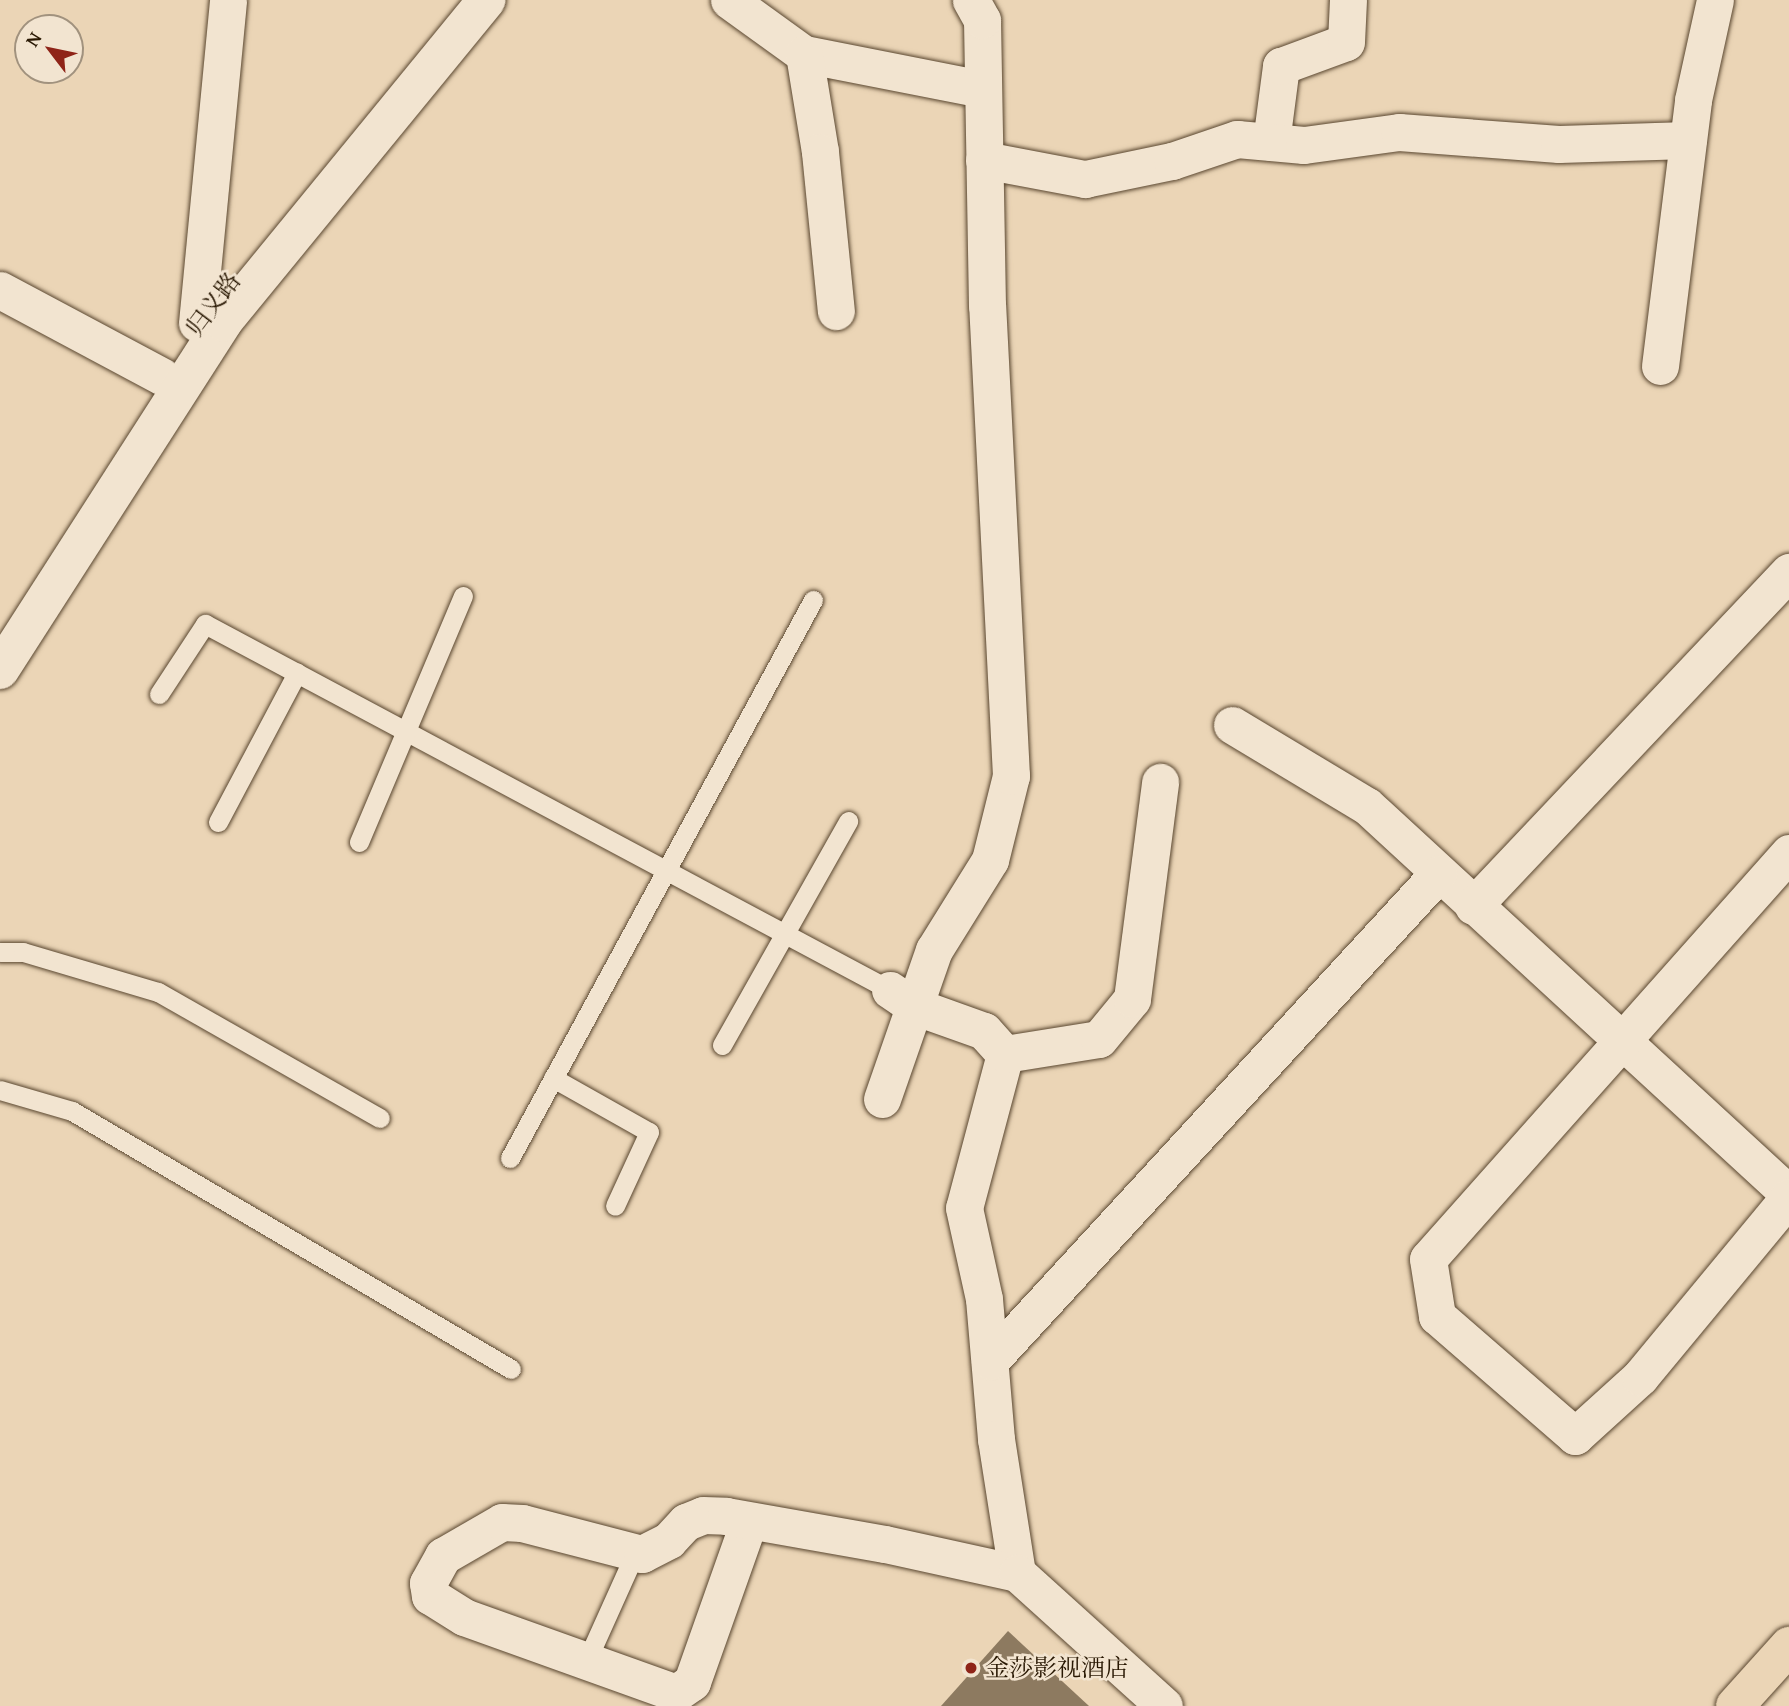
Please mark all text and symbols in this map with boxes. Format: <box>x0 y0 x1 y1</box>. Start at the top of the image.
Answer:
north arrow <box>14 14 84 84</box>
text: N <box>18 26 48 52</box>
street label: 归义路 <box>180 267 246 341</box>
place label: 金莎影视酒店 <box>985 1654 1129 1682</box>
marker: 金莎影视酒店 <box>963 1660 979 1676</box>

